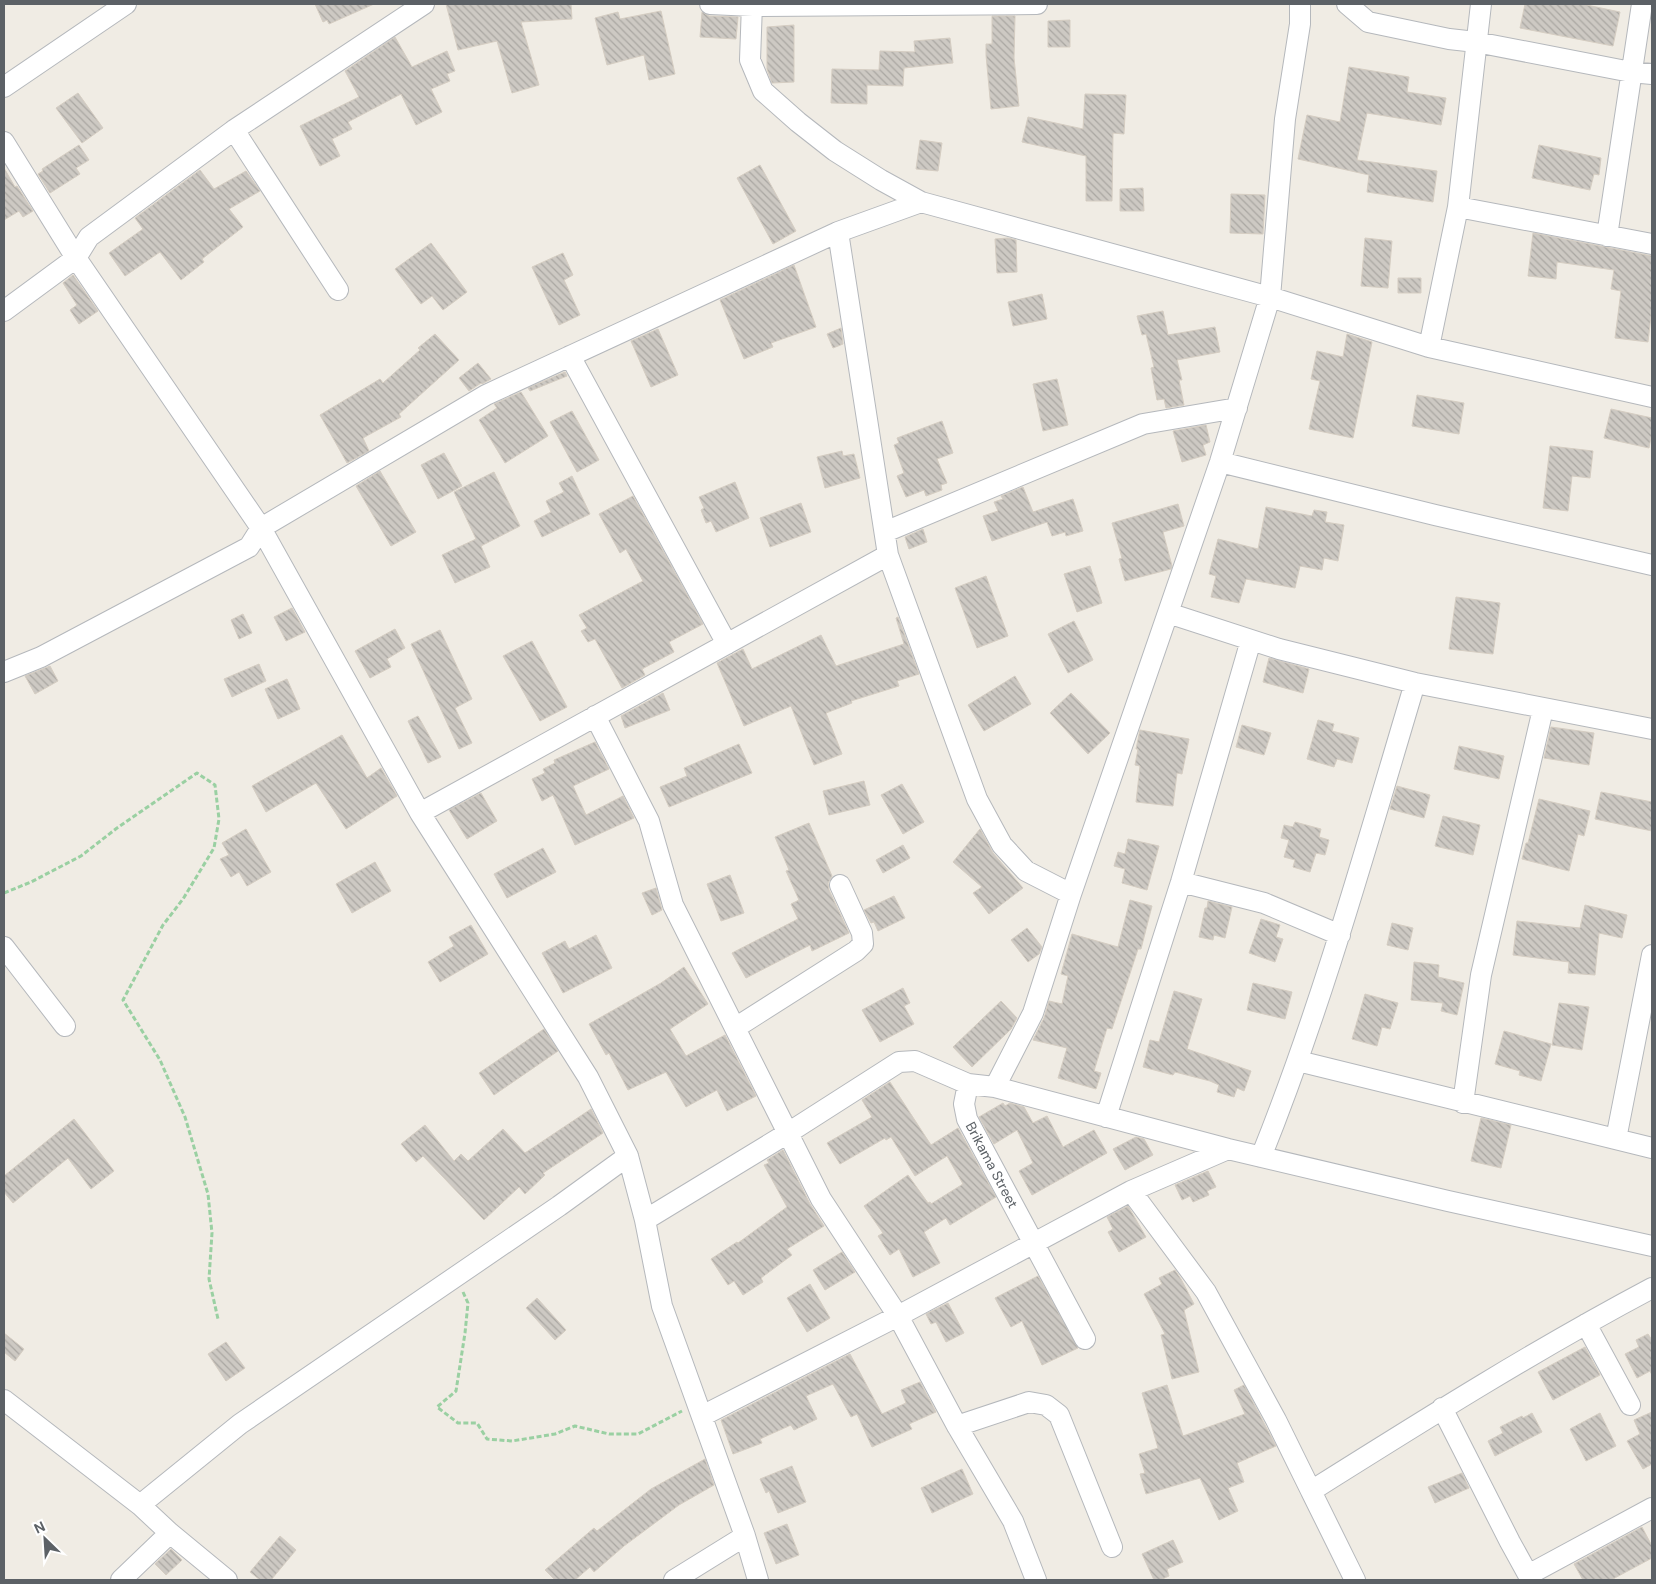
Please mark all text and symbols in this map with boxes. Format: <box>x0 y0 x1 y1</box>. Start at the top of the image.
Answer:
street label: Brikama Street <box>962 1119 1022 1211</box>
north arrow <box>20 1514 70 1564</box>
text: N <box>31 1517 48 1538</box>

